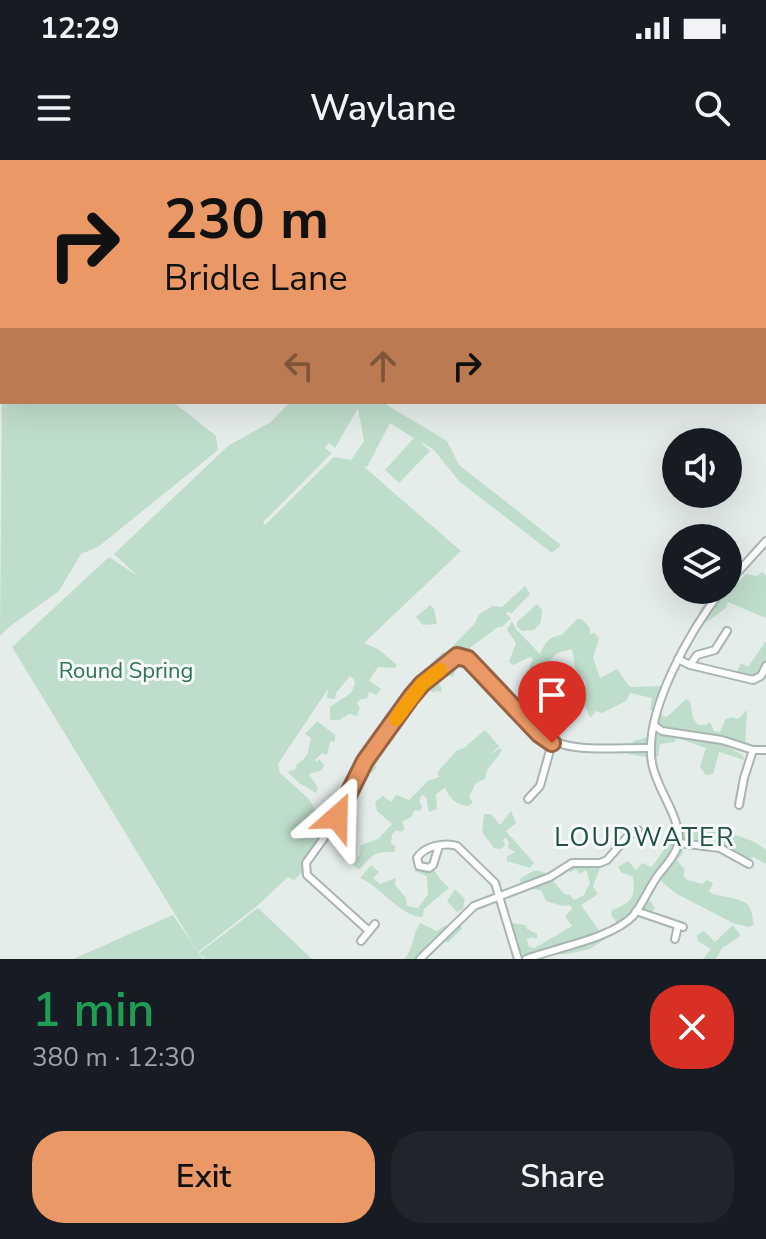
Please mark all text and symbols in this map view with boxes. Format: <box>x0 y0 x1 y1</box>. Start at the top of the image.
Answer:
text: 12:29 <box>40 8 119 49</box>
text: Waylane <box>310 84 456 133</box>
icon: menu <box>32 86 76 130</box>
icon: search <box>690 86 734 130</box>
text: 230 m <box>164 181 329 258</box>
icon: right <box>32 192 136 296</box>
text: Bridle Lane <box>164 254 348 303</box>
icon: left <box>277 344 321 388</box>
icon: ahead <box>361 344 405 388</box>
icon: right <box>445 344 489 388</box>
map controls <box>662 428 742 604</box>
button: sound <box>662 428 742 508</box>
button: layers <box>662 524 742 604</box>
park label: Round Spring <box>59 656 193 686</box>
pin <box>518 661 586 743</box>
icon: arrive <box>530 673 574 717</box>
position arrow <box>295 775 379 859</box>
district label: LOUDWATER <box>554 820 736 855</box>
text: 1 min <box>32 977 154 1043</box>
button: close <box>650 985 734 1069</box>
text: 380 m · 12:30 <box>32 1040 195 1075</box>
button: Exit <box>32 1131 375 1223</box>
button: Share <box>391 1131 734 1223</box>

